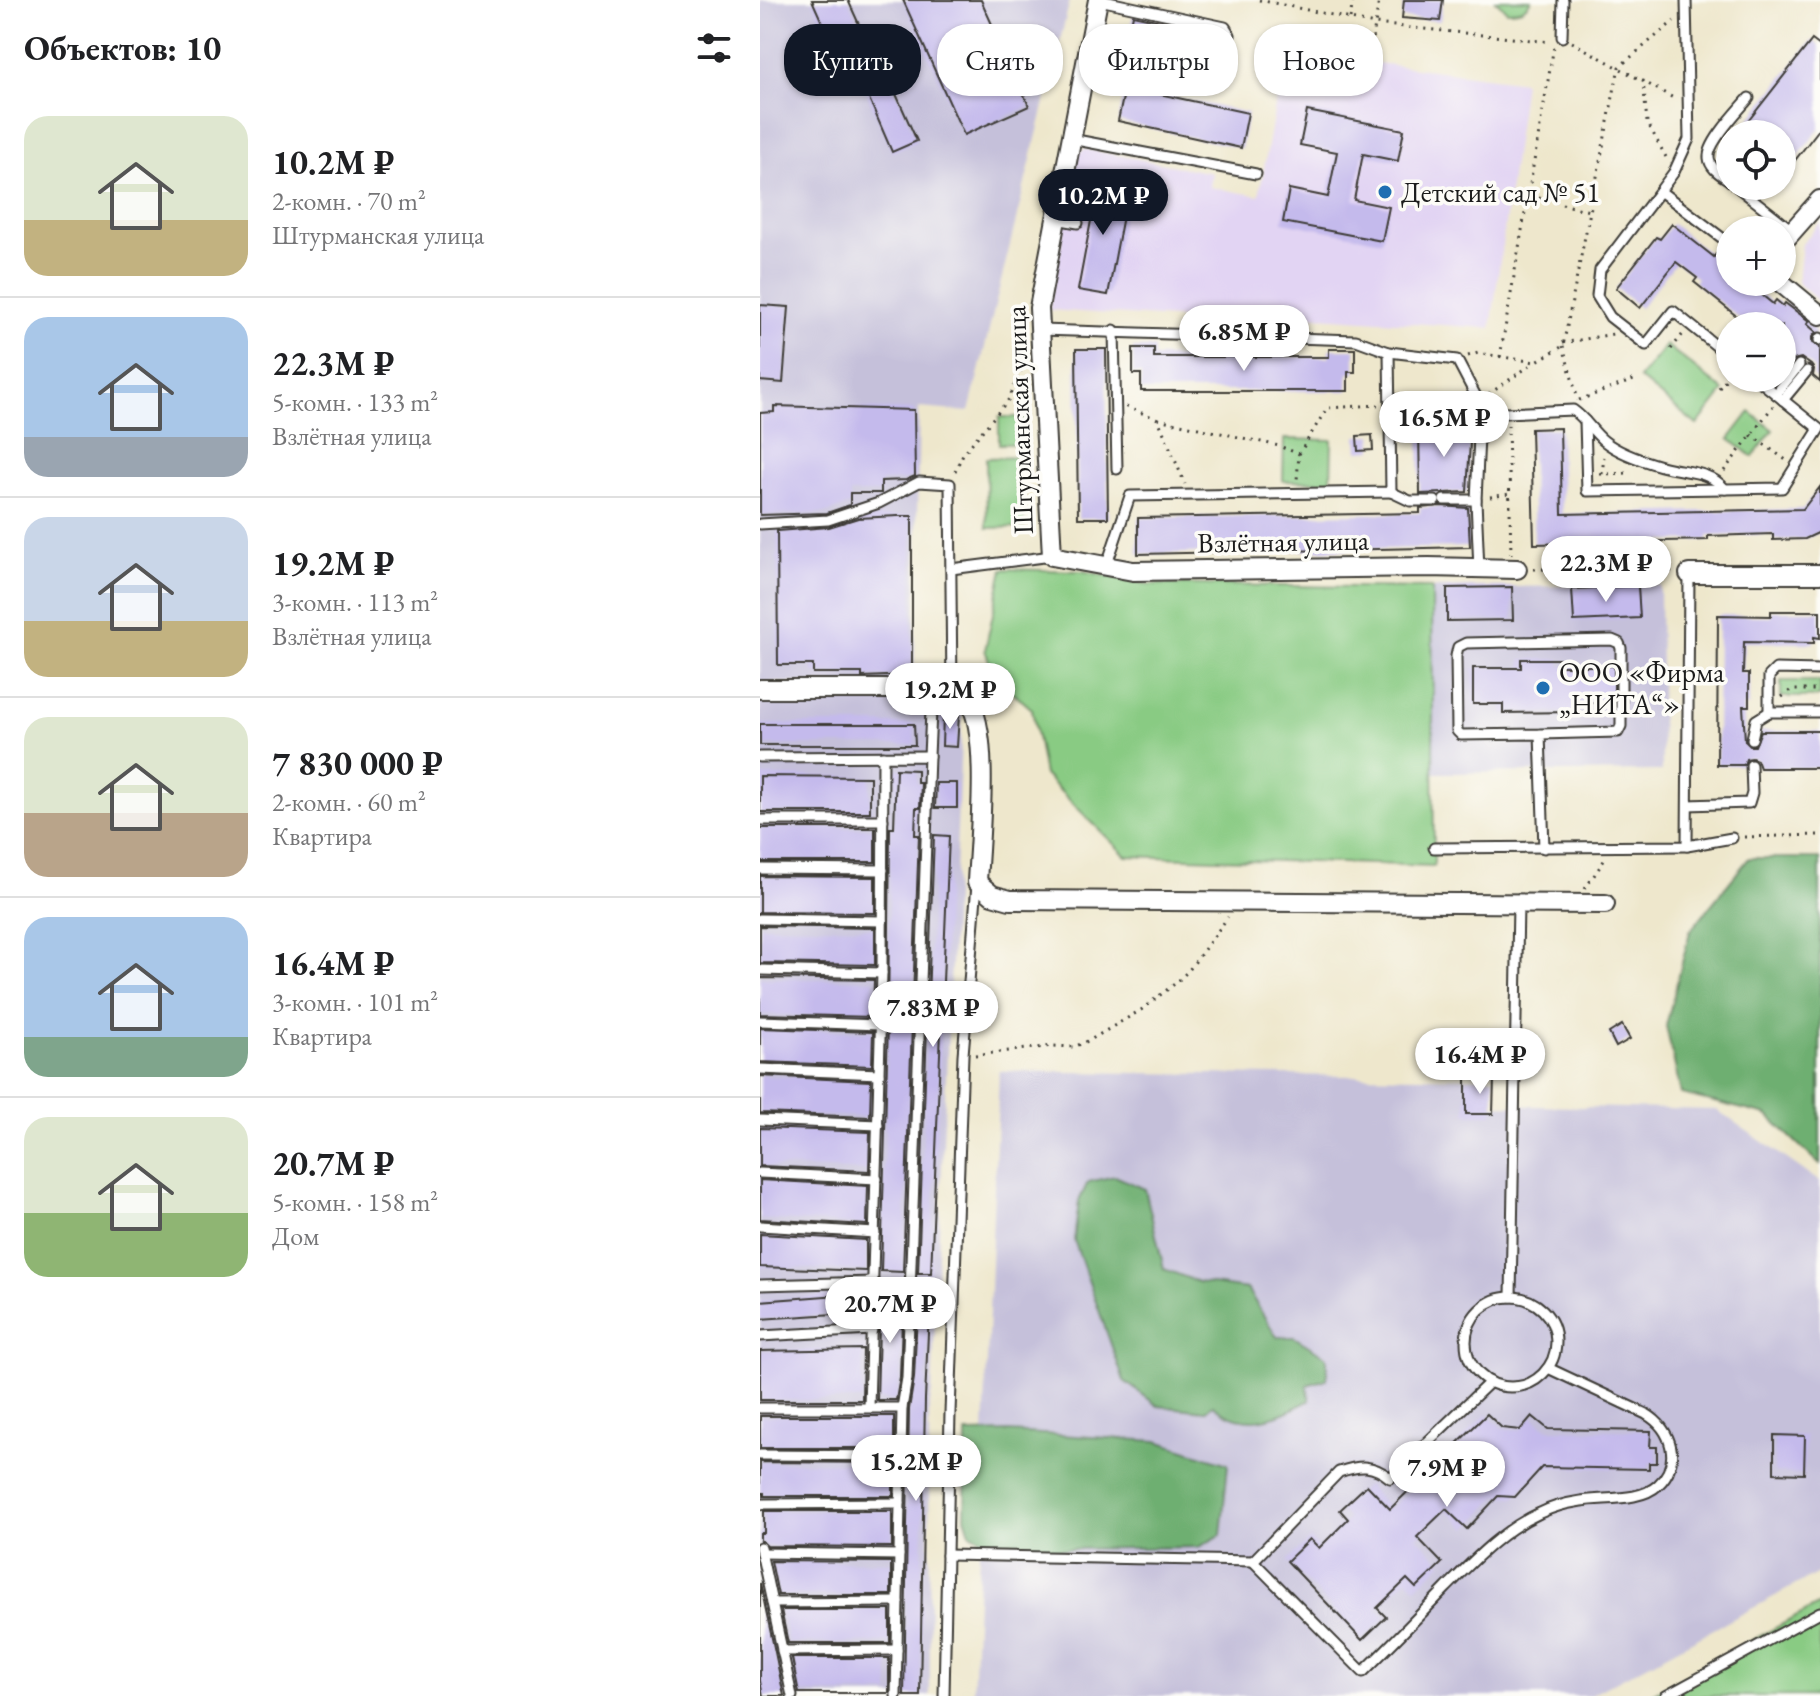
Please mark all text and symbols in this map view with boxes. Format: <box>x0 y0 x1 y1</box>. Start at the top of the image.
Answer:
chip: Купить <box>784 24 921 96</box>
chip: Снять <box>937 24 1063 96</box>
chip: Фильтры <box>1079 24 1238 96</box>
chip: Новое <box>1254 24 1383 96</box>
text: Объектов: 10 <box>24 26 221 70</box>
icon: filters <box>692 26 736 70</box>
map controls <box>1716 120 1796 392</box>
button: locate <box>1716 120 1796 200</box>
text: 10.2M ₽ <box>272 140 395 184</box>
icon: home <box>88 148 184 244</box>
pin: 10.2M ₽ <box>1029 169 1177 237</box>
place label: Детский сад № 51 <box>1401 174 1600 210</box>
text: 10.2M ₽ <box>1056 178 1150 212</box>
marker: Детский сад № 51 <box>1376 183 1394 201</box>
text: 2-комн. · 70 m² <box>272 184 426 218</box>
button: + <box>1716 216 1796 296</box>
text: Штурманская улица <box>272 218 484 252</box>
street label: Штурманская улица <box>997 304 1041 535</box>
pin: 6.85M ₽ <box>1170 305 1318 373</box>
button: − <box>1716 312 1796 392</box>
text: 6.85M ₽ <box>1197 314 1291 348</box>
text: 22.3M ₽ <box>272 341 395 385</box>
icon: home <box>88 349 184 445</box>
text: 5-комн. · 133 m² <box>272 385 438 419</box>
pin: 16.5M ₽ <box>1370 391 1518 459</box>
text: 16.5M ₽ <box>1397 400 1491 434</box>
text: Взлётная улица <box>272 419 432 453</box>
street label: Взлётная улица <box>1197 521 1370 560</box>
pin: 22.3M ₽ <box>1532 536 1680 604</box>
text: 19.2M ₽ <box>272 541 395 585</box>
text: 22.3M ₽ <box>1559 545 1653 579</box>
icon: home <box>88 549 184 645</box>
text: 3-комн. · 113 m² <box>272 585 438 619</box>
text: Взлётная улица <box>272 619 432 653</box>
place label: ООО «Фирма „НИТА“» <box>1559 654 1725 722</box>
pin: 19.2M ₽ <box>876 663 1024 731</box>
text: 19.2M ₽ <box>903 672 997 706</box>
marker: ООО «Фирма „НИТА“» <box>1534 679 1552 697</box>
text: 7 830 000 ₽ <box>272 741 443 785</box>
icon: home <box>88 749 184 845</box>
text: 2-комн. · 60 m² <box>272 785 426 819</box>
text: Квартира <box>272 819 372 853</box>
text: 16.4M ₽ <box>272 941 395 985</box>
icon: home <box>88 949 184 1045</box>
pin: 7.83M ₽ <box>859 981 1007 1049</box>
text: 3-комн. · 101 m² <box>272 985 438 1019</box>
text: 7.83M ₽ <box>886 990 980 1024</box>
text: Квартира <box>272 1019 372 1053</box>
pin: 16.4M ₽ <box>1406 1028 1554 1096</box>
text: 16.4M ₽ <box>1433 1037 1527 1071</box>
text: 20.7M ₽ <box>272 1141 395 1185</box>
icon: home <box>88 1149 184 1245</box>
text: 5-комн. · 158 m² <box>272 1185 438 1219</box>
text: Дом <box>272 1219 319 1253</box>
pin: 20.7M ₽ <box>816 1277 964 1345</box>
text: 20.7M ₽ <box>843 1286 937 1320</box>
pin: 15.2M ₽ <box>842 1435 990 1503</box>
pin: 7.9M ₽ <box>1382 1441 1512 1509</box>
text: 15.2M ₽ <box>869 1444 963 1478</box>
text: 7.9M ₽ <box>1407 1450 1487 1484</box>

